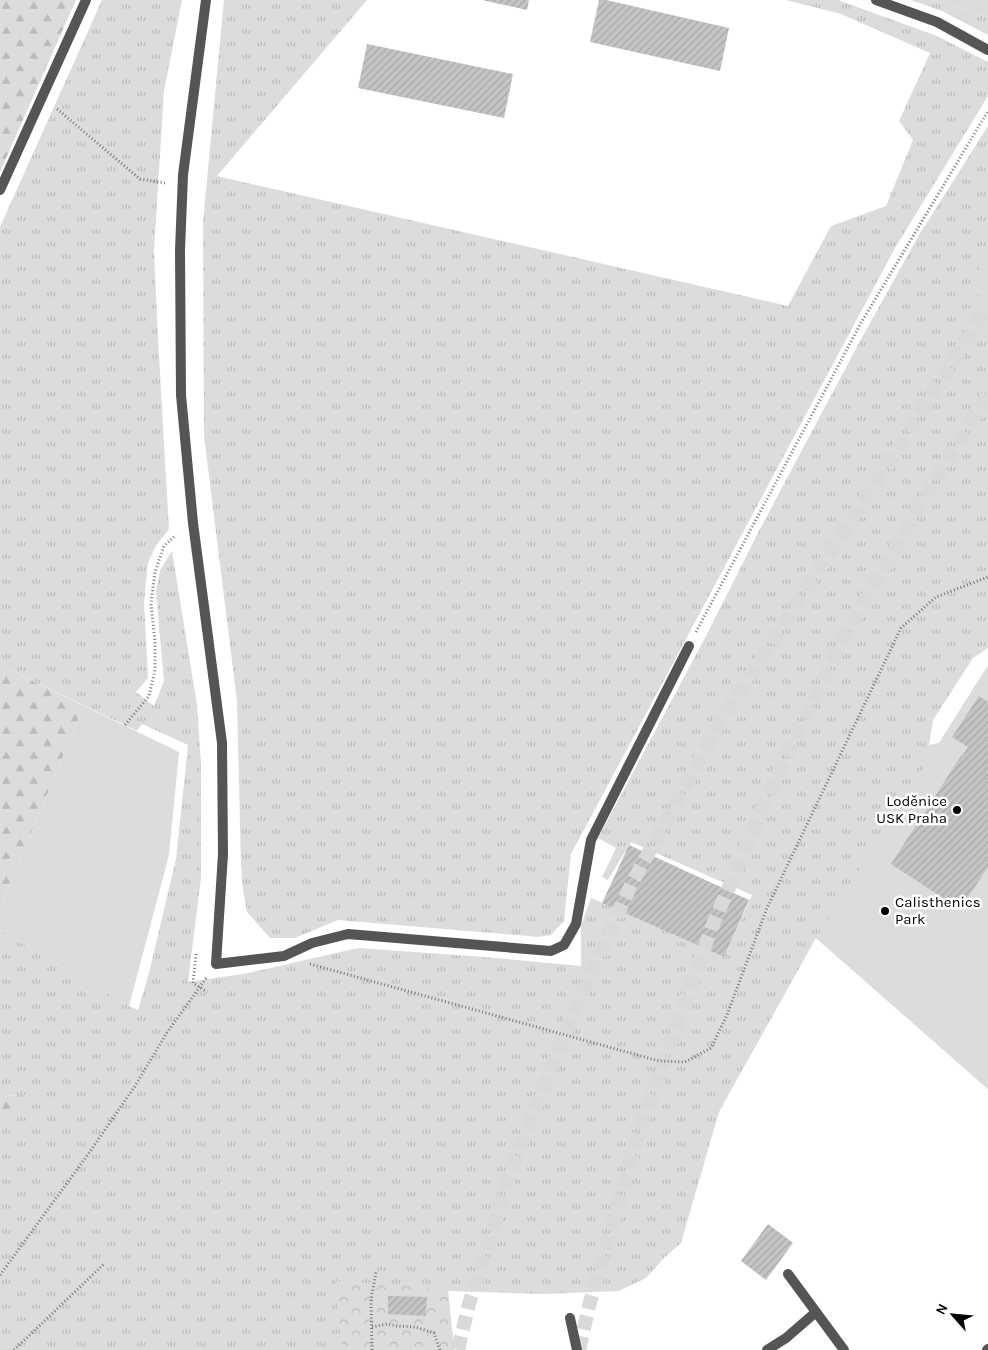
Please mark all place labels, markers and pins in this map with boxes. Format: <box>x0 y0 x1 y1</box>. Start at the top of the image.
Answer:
place label: Loděnice USK Praha <box>876 792 947 827</box>
marker: Loděnice USK Praha <box>951 804 963 816</box>
place label: Calisthenics Park <box>895 893 981 928</box>
marker: Calisthenics Park <box>879 905 891 917</box>

